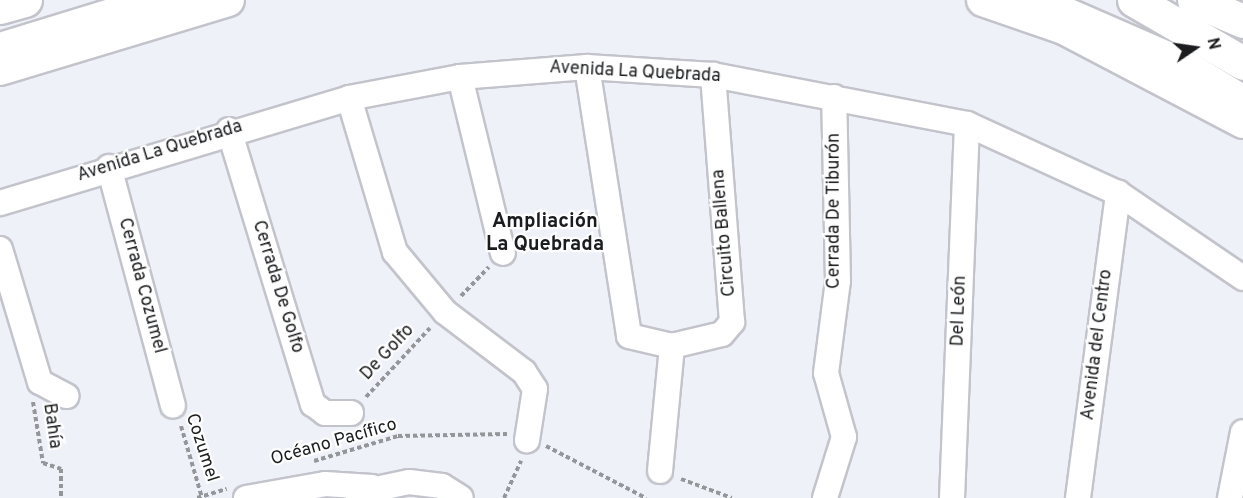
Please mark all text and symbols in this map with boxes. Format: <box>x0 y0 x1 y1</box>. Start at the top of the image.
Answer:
north arrow <box>1165 18 1225 78</box>
text: N <box>1202 36 1224 52</box>
street label: Avenida La Quebrada <box>549 58 721 88</box>
street label: Avenida La Quebrada <box>75 117 245 187</box>
street label: Cerrada De Tiburón <box>824 133 846 289</box>
street label: Circuito Ballena <box>709 168 741 298</box>
district label: Ampliación La Quebrada <box>486 210 604 257</box>
street label: Cerrada Cozumel <box>113 216 169 356</box>
street label: Cerrada De Golfo <box>247 218 307 356</box>
street label: Avenida del Centro <box>1078 268 1118 422</box>
street label: Del León <box>948 275 972 347</box>
street label: De Golfo <box>357 320 419 386</box>
street label: Bahía <box>37 402 65 450</box>
street label: Cozumel <box>180 411 222 485</box>
street label: Océano Pacífico <box>268 415 400 471</box>

